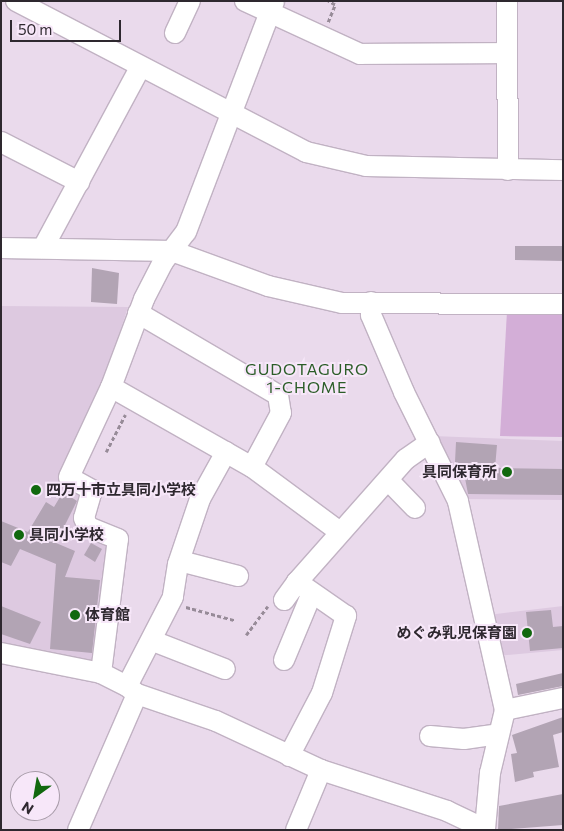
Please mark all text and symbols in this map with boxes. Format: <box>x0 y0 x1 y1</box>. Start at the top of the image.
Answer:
scale bar <box>12 10 124 42</box>
text: 50 m <box>18 20 52 38</box>
district label: GUDOTAGURO 1-CHOME <box>244 359 370 397</box>
place label: 具同保育所 <box>422 463 497 481</box>
marker: 具同保育所 <box>501 466 513 478</box>
place label: 四万十市立具同小学校 <box>46 481 196 499</box>
marker: 四万十市立具同小学校 <box>30 484 42 496</box>
place label: 具同小学校 <box>29 526 104 544</box>
marker: 具同小学校 <box>13 529 25 541</box>
place label: 体育館 <box>85 606 130 624</box>
marker: 体育館 <box>69 609 81 621</box>
place label: めぐみ乳児保育園 <box>397 624 517 642</box>
marker: めぐみ乳児保育園 <box>521 627 533 639</box>
north arrow <box>10 771 60 821</box>
text: N <box>18 798 36 818</box>

